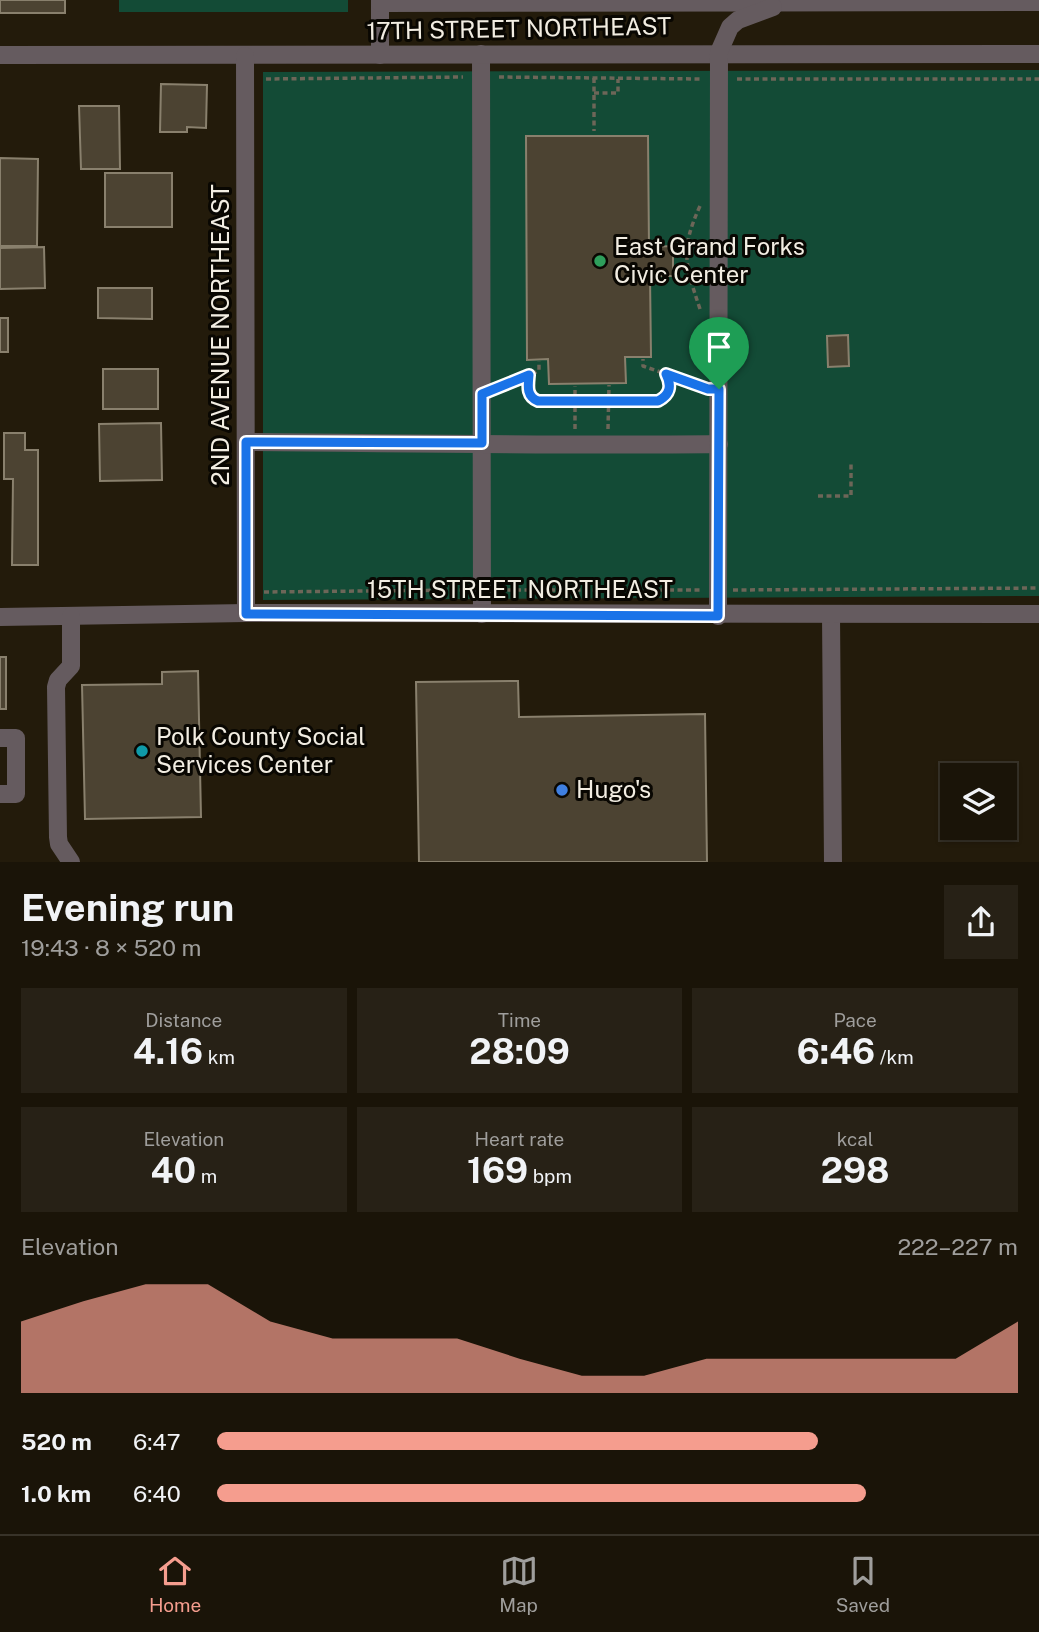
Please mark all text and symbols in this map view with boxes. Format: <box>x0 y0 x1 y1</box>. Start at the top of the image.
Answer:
street label: 17TH STREET NORTHEAST <box>366 11 672 45</box>
street label: 2ND AVENUE NORTHEAST <box>206 184 234 486</box>
place label: East Grand Forks Civic Center <box>614 232 805 288</box>
marker: East Grand Forks Civic Center <box>592 253 608 269</box>
pin <box>689 317 749 389</box>
icon: arrive <box>700 328 738 366</box>
street label: 15TH STREET NORTHEAST <box>367 575 673 603</box>
place label: Polk County Social Services Center <box>156 722 366 778</box>
marker: Polk County Social Services Center <box>134 743 150 759</box>
map controls <box>940 763 1017 840</box>
button: layers <box>940 763 1017 840</box>
place label: Hugo's <box>576 775 651 803</box>
marker: Hugo's <box>554 782 570 798</box>
text: Evening run <box>21 885 234 930</box>
button: share <box>944 885 1018 959</box>
text: 19:43 · 8 × 520 m <box>21 934 202 961</box>
text: Distance <box>145 1009 222 1031</box>
text: Time <box>498 1009 541 1031</box>
text: Pace <box>833 1009 877 1031</box>
text: 4.16 <box>133 1031 203 1072</box>
text: 28:09 <box>469 1031 570 1072</box>
text: 6:46 <box>797 1031 875 1072</box>
text: km <box>203 1046 235 1068</box>
text: /km <box>875 1046 914 1068</box>
text: Elevation <box>144 1128 224 1150</box>
text: Heart rate <box>475 1128 564 1150</box>
text: kcal <box>837 1128 874 1150</box>
text: 40 <box>151 1150 196 1191</box>
text: 169 <box>467 1150 528 1191</box>
text: 298 <box>821 1150 889 1191</box>
text: m <box>196 1165 217 1187</box>
text: bpm <box>528 1165 572 1187</box>
text: Elevation <box>21 1233 119 1260</box>
text: 222–227 m <box>897 1233 1018 1260</box>
text: 520 m <box>21 1428 92 1455</box>
text: 6:47 <box>133 1428 181 1455</box>
text: 1.0 km <box>21 1480 91 1507</box>
text: 6:40 <box>133 1480 181 1507</box>
tab: Home <box>149 1552 201 1616</box>
tab: Map <box>499 1552 538 1616</box>
tab: Saved <box>836 1552 890 1616</box>

